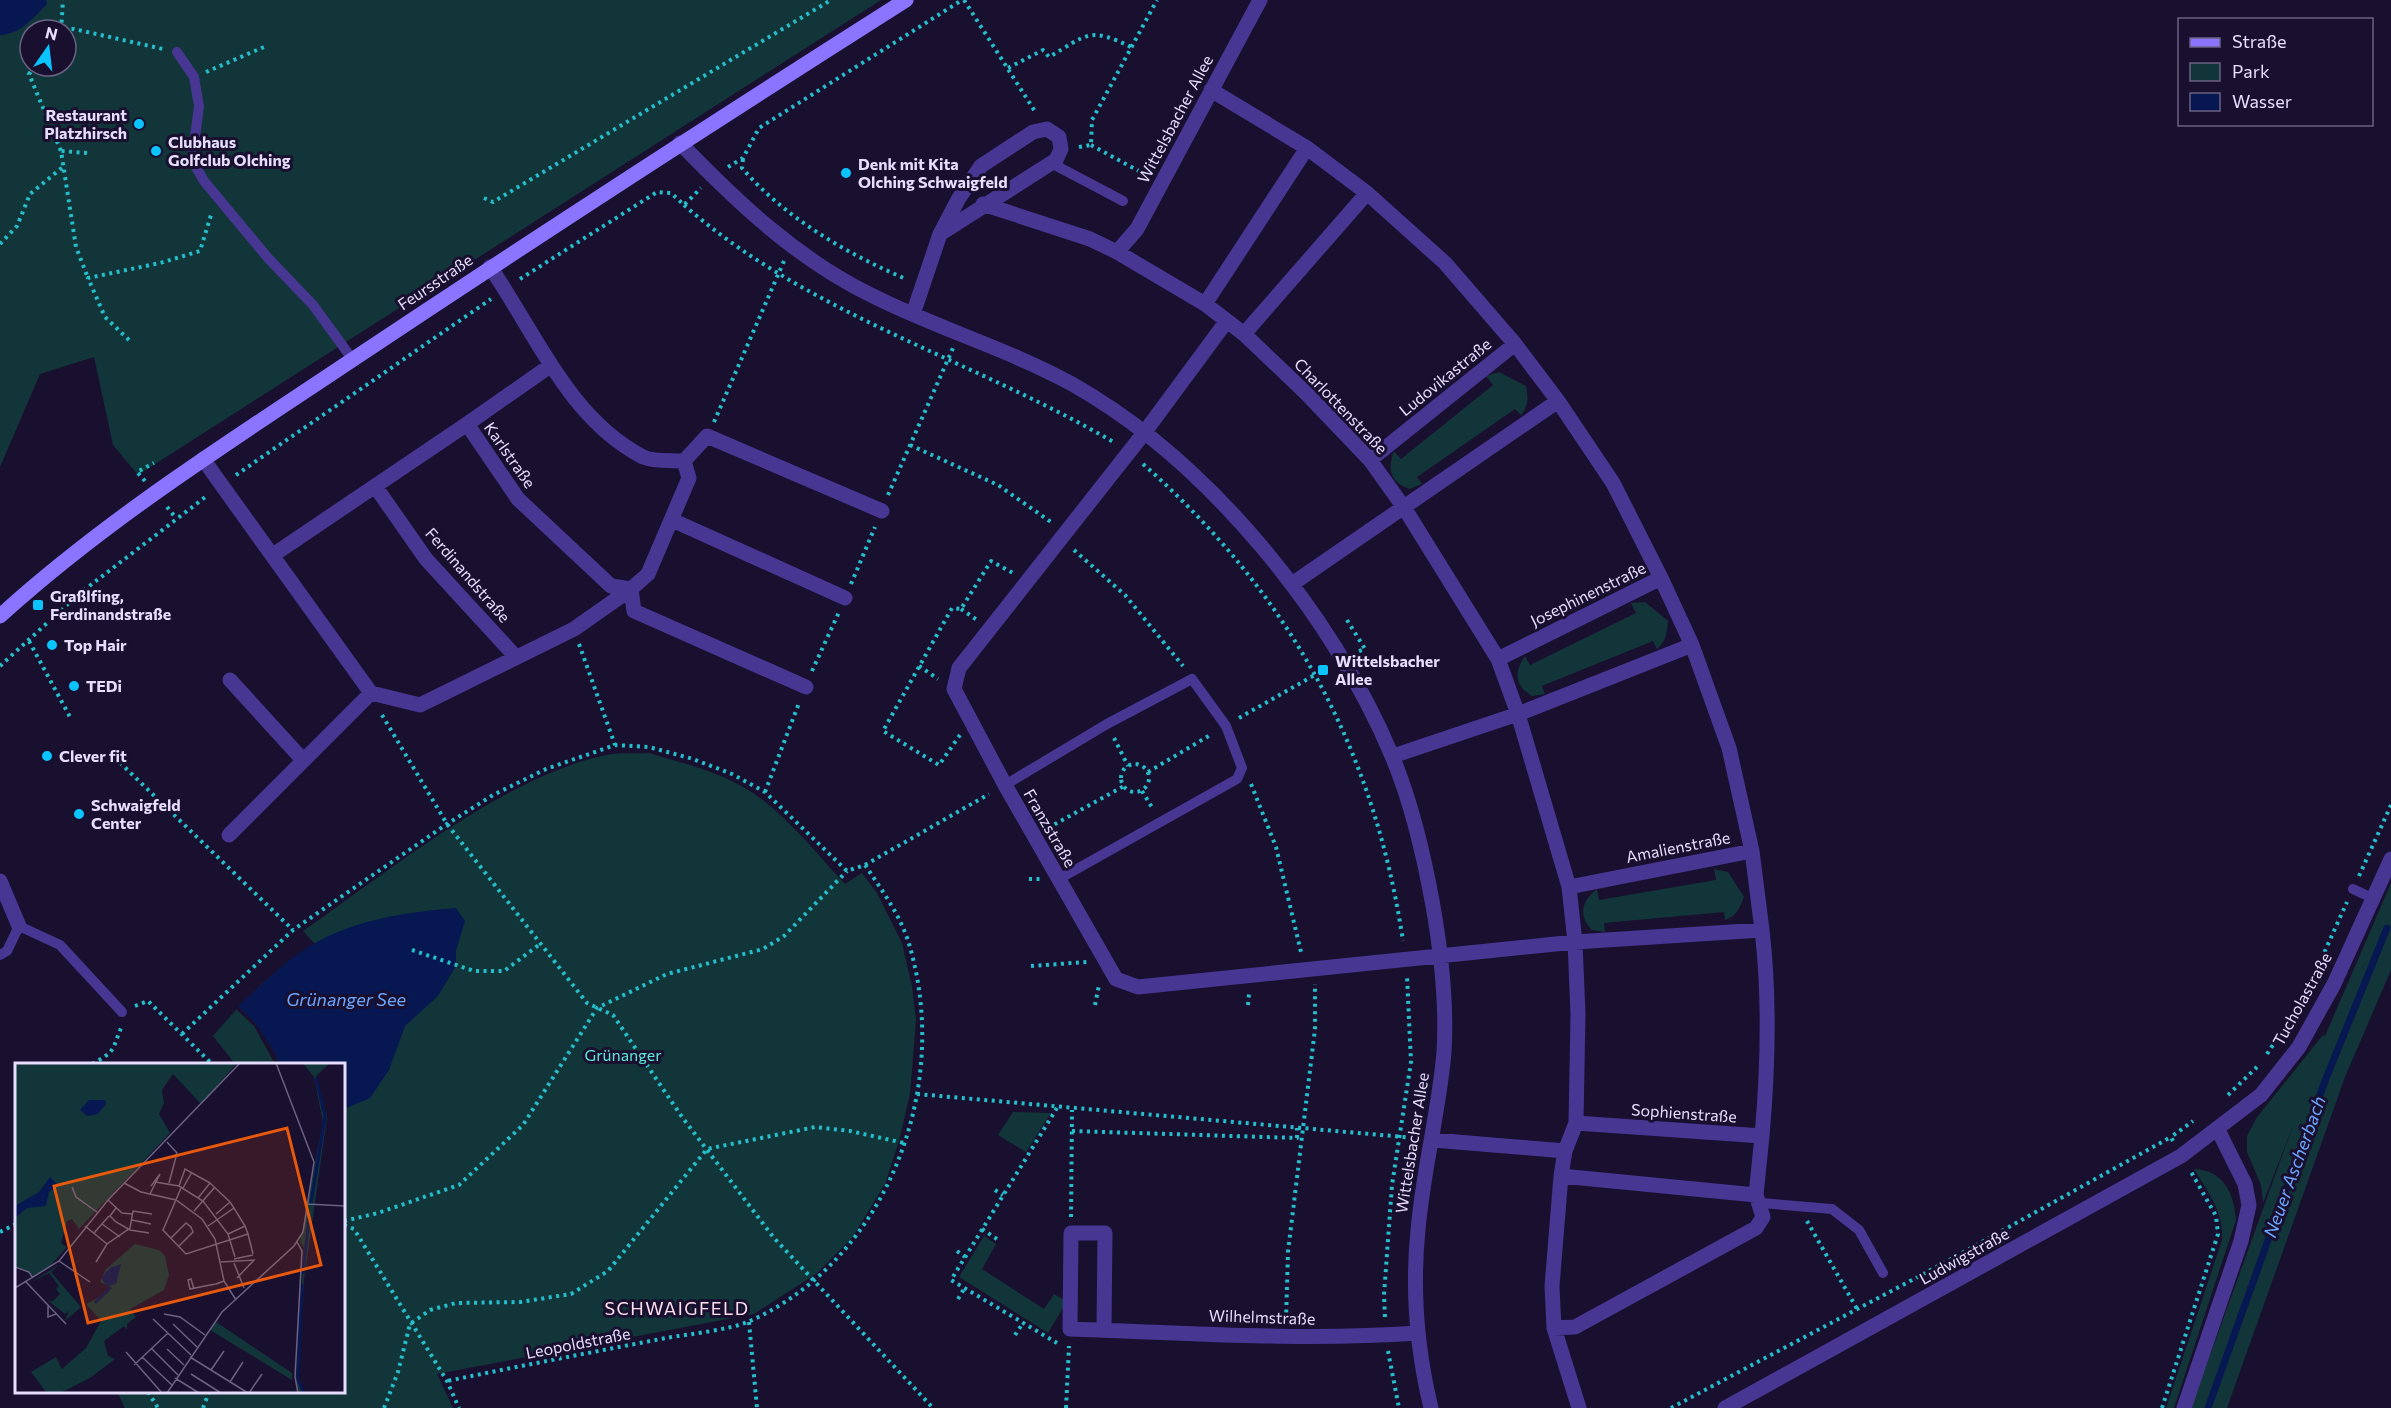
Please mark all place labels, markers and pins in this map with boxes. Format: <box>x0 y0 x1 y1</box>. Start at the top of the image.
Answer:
place label: Restaurant Platzhirsch <box>44 105 127 142</box>
marker: Restaurant Platzhirsch <box>132 117 146 131</box>
place label: Clubhaus Golfclub Olching <box>168 132 291 169</box>
marker: Clubhaus Golfclub Olching <box>149 144 163 158</box>
place label: Denk mit Kita Olching Schwaigfeld <box>858 154 1008 191</box>
marker: Denk mit Kita Olching Schwaigfeld <box>839 166 853 180</box>
place label: Graßlfing, Ferdinandstraße <box>50 586 171 623</box>
marker: Graßlfing, Ferdinandstraße <box>31 598 45 612</box>
place label: Top Hair <box>64 635 127 654</box>
marker: Top Hair <box>45 638 59 652</box>
place label: Wittelsbacher Allee <box>1335 651 1440 688</box>
marker: Wittelsbacher Allee <box>1316 663 1330 677</box>
place label: TEDi <box>86 676 122 695</box>
marker: TEDi <box>67 679 81 693</box>
place label: Clever fit <box>59 746 127 765</box>
marker: Clever fit <box>40 749 54 763</box>
place label: Schwaigfeld Center <box>91 795 181 832</box>
marker: Schwaigfeld Center <box>72 807 86 821</box>

